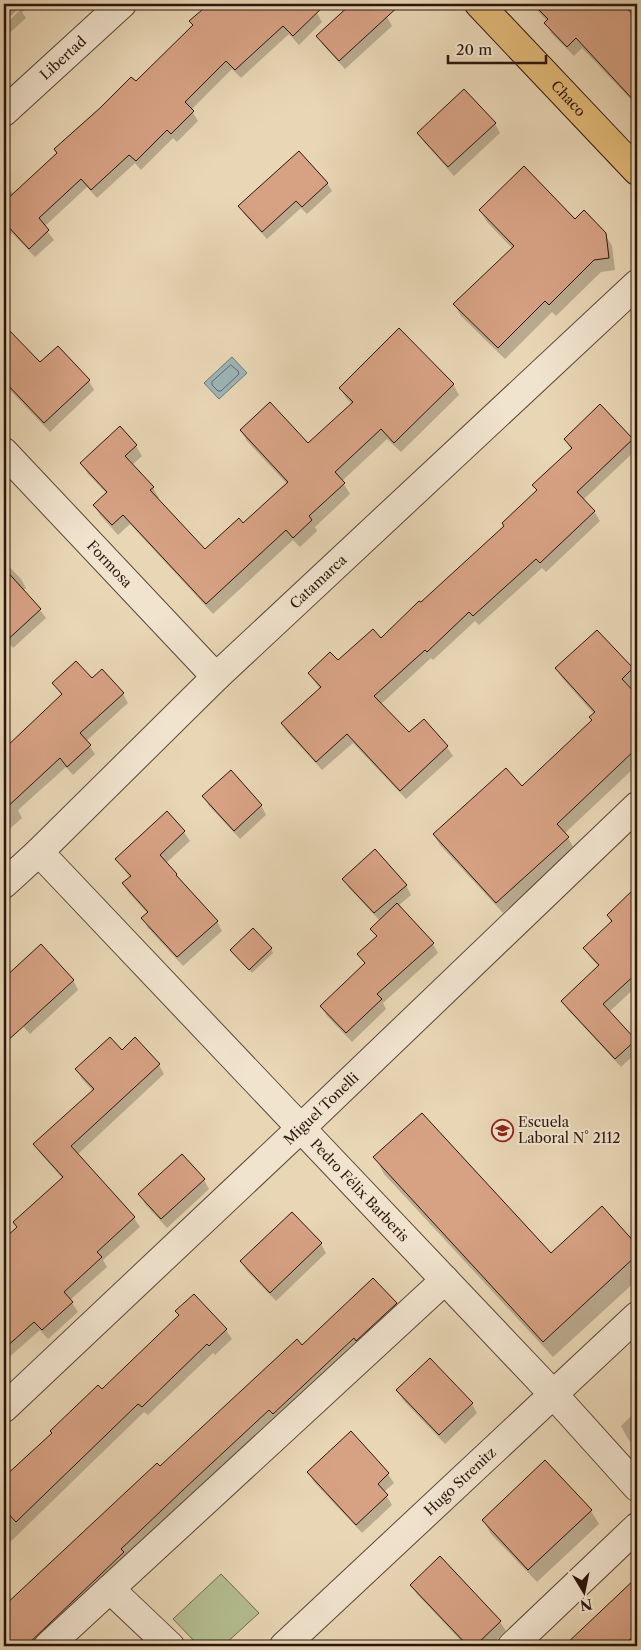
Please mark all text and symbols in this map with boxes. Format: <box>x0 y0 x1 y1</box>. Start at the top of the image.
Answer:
street label: Libertad <box>36 32 90 84</box>
scale bar <box>448 32 546 64</box>
text: 20 m <box>456 40 492 59</box>
street label: Chaco <box>547 77 590 120</box>
street label: Formosa <box>83 537 137 592</box>
street label: Catamarca <box>286 550 351 613</box>
street label: Miguel Tonelli <box>280 1069 362 1149</box>
place label: Escuela Laboral N° 2112 <box>518 1113 621 1147</box>
school or university icon: Escuela Laboral N° 2112 <box>490 1118 514 1142</box>
street label: Pedro Félix Barberis <box>307 1135 413 1245</box>
street label: Hugo Strenitz <box>420 1443 500 1519</box>
north arrow <box>558 1568 608 1618</box>
text: N <box>579 1595 594 1615</box>

